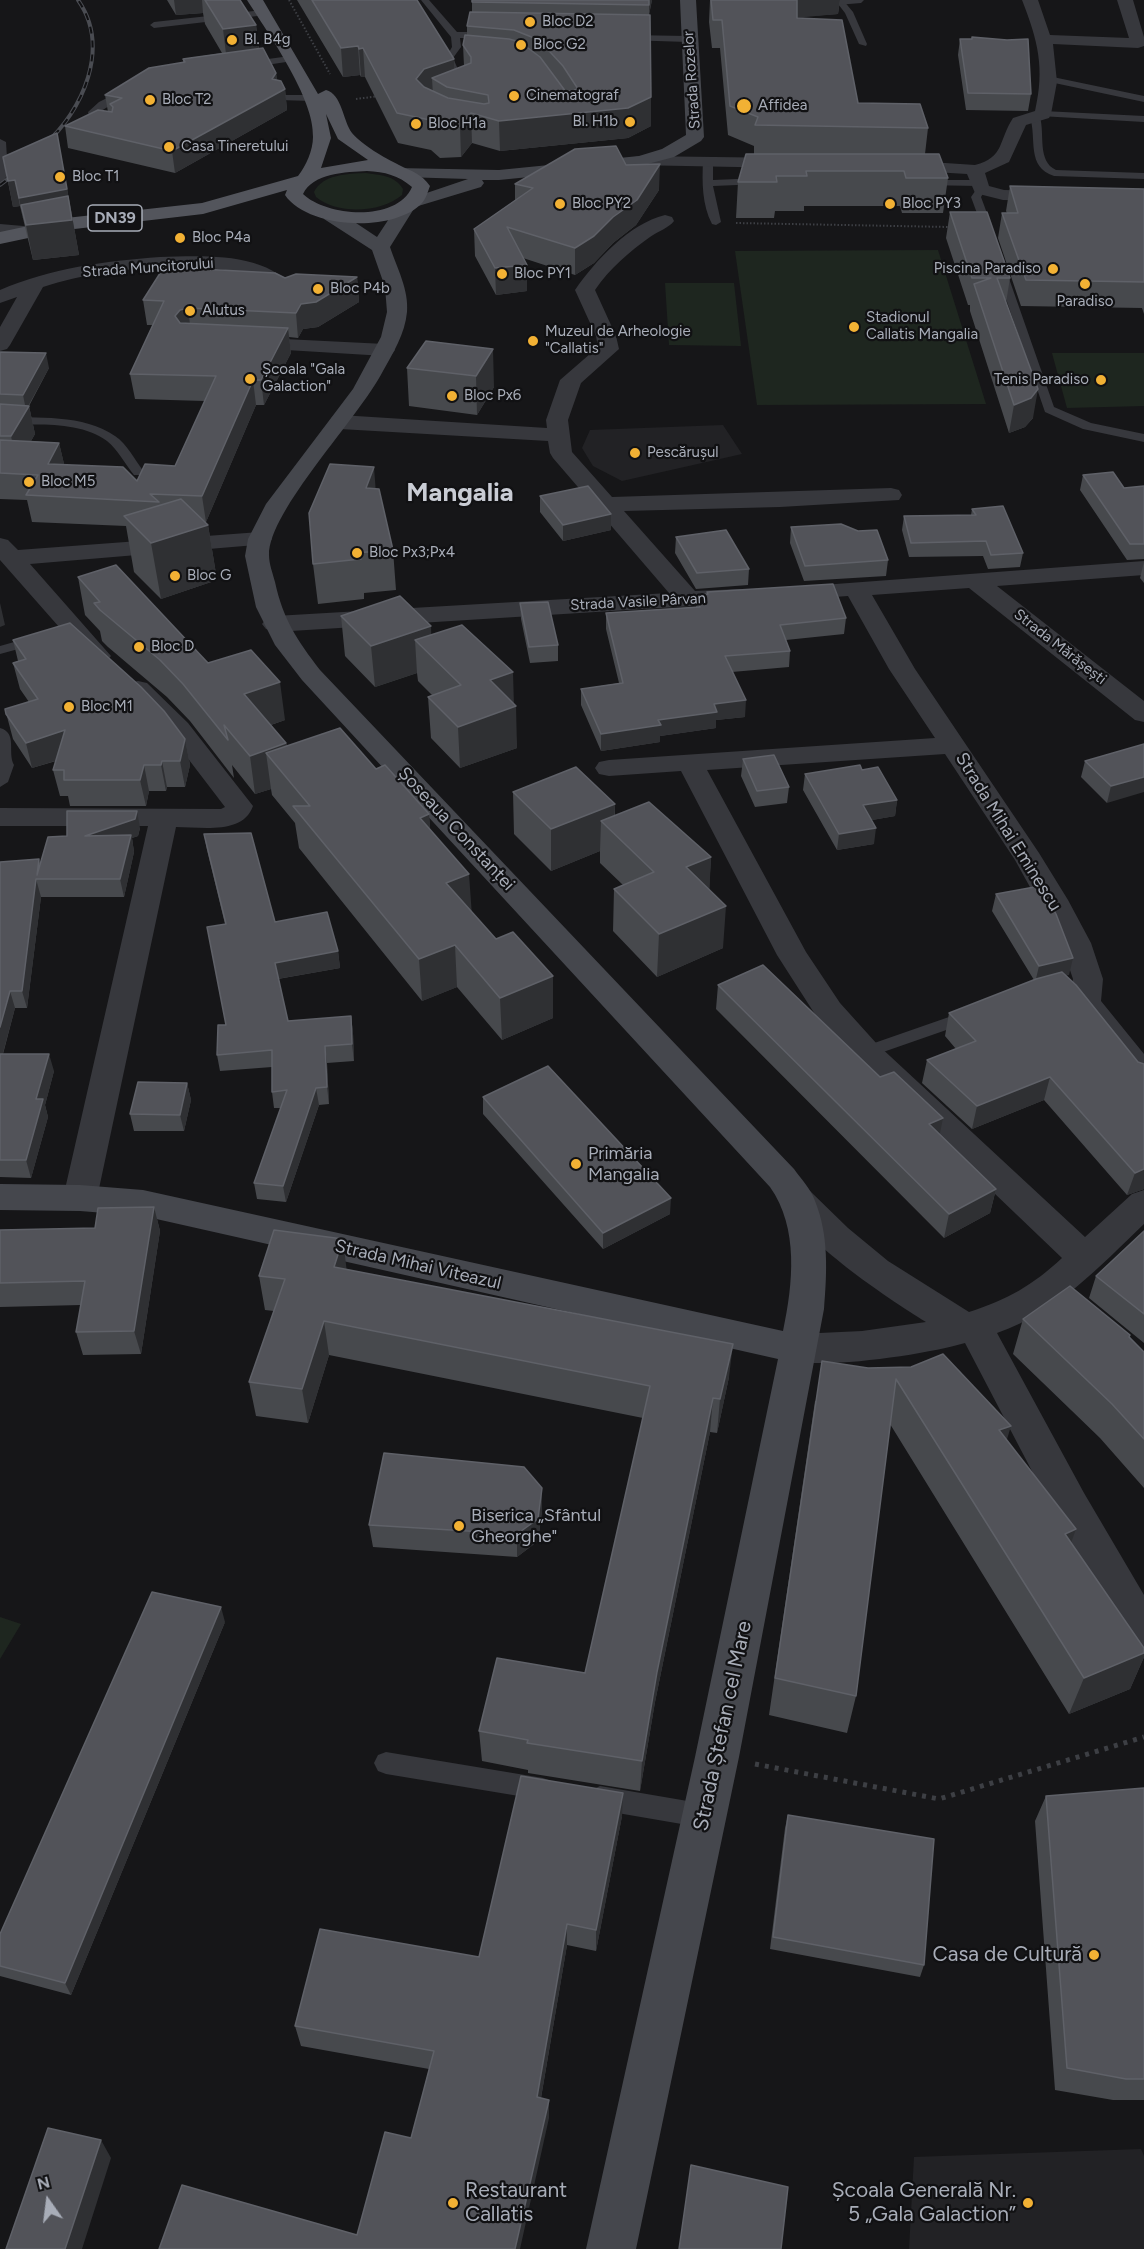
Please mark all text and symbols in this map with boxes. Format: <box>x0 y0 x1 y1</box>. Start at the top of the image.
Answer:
place label: Bloc D2 <box>542 13 594 31</box>
marker: Bloc D2 <box>523 15 537 29</box>
street label: Strada Rozelor <box>680 30 704 130</box>
place label: Bl. B4g <box>244 31 291 49</box>
marker: Bl. B4g <box>225 33 239 47</box>
place label: Bloc G2 <box>533 36 586 54</box>
marker: Bloc G2 <box>514 38 528 52</box>
place label: Cinematograf <box>526 87 619 105</box>
marker: Cinematograf <box>507 89 521 103</box>
place label: Bloc T2 <box>162 91 212 109</box>
marker: Bloc T2 <box>143 93 157 107</box>
marker: Affidea <box>735 97 753 115</box>
place label: Affidea <box>758 97 807 115</box>
place label: Bl. H1b <box>572 113 618 131</box>
place label: Bloc H1a <box>428 115 486 133</box>
marker: Bl. H1b <box>623 115 637 129</box>
marker: Bloc H1a <box>409 117 423 131</box>
place label: Casa Tineretului <box>181 138 289 156</box>
marker: Casa Tineretului <box>162 140 176 154</box>
place label: Bloc T1 <box>72 168 119 186</box>
marker: Bloc T1 <box>53 170 67 184</box>
place label: Bloc PY2 <box>572 195 631 213</box>
place label: Bloc PY3 <box>902 195 961 213</box>
marker: Bloc PY2 <box>553 197 567 211</box>
marker: Bloc PY3 <box>883 197 897 211</box>
road number: DN39 <box>88 205 142 231</box>
place label: Bloc P4a <box>192 229 251 247</box>
marker: Bloc P4a <box>173 231 187 245</box>
street label: Strada Muncitorului <box>82 254 214 282</box>
place label: Piscina Paradiso <box>934 260 1041 278</box>
marker: Piscina Paradiso <box>1046 262 1060 276</box>
place label: Bloc PY1 <box>514 265 571 283</box>
marker: Bloc PY1 <box>495 267 509 281</box>
marker: Paradiso <box>1078 277 1092 291</box>
place label: Bloc P4b <box>330 280 390 298</box>
marker: Bloc P4b <box>311 282 325 296</box>
place label: Paradiso <box>1057 293 1113 311</box>
place label: Alutus <box>202 302 245 320</box>
marker: Alutus <box>183 304 197 318</box>
place label: Stadionul Callatis Mangalia <box>866 309 978 344</box>
marker: Stadionul Callatis Mangalia <box>847 320 861 334</box>
place label: Muzeul de Arheologie "Callatis" <box>545 323 691 358</box>
marker: Muzeul de Arheologie "Callatis" <box>526 334 540 348</box>
place label: Școala "Gala Galaction" <box>262 361 345 396</box>
place label: Tenis Paradiso <box>994 371 1089 389</box>
marker: Școala "Gala Galaction" <box>243 372 257 386</box>
marker: Tenis Paradiso <box>1094 373 1108 387</box>
place label: Bloc Px6 <box>464 387 521 405</box>
marker: Bloc Px6 <box>445 389 459 403</box>
place label: Pescărușul <box>647 444 719 462</box>
marker: Pescărușul <box>628 446 642 460</box>
place label: Bloc M5 <box>41 473 95 491</box>
marker: Bloc M5 <box>22 475 36 489</box>
district label: Mangalia <box>406 477 514 509</box>
place label: Bloc Px3;Px4 <box>369 544 455 562</box>
marker: Bloc Px3;Px4 <box>350 546 364 560</box>
place label: Bloc G <box>187 567 231 585</box>
marker: Bloc G <box>168 569 182 583</box>
street label: Strada Vasile Pârvan <box>570 589 706 615</box>
street label: Strada Mărășești <box>1010 605 1110 689</box>
place label: Bloc D <box>151 638 194 656</box>
marker: Bloc D <box>132 640 146 654</box>
place label: Bloc M1 <box>81 698 133 716</box>
marker: Bloc M1 <box>62 700 76 714</box>
street label: Strada Mihai Eminescu <box>950 749 1066 915</box>
street label: Șoseaua Constanței <box>393 763 519 895</box>
place label: Primăria Mangalia <box>588 1143 660 1186</box>
marker: Primăria Mangalia <box>569 1157 583 1171</box>
street label: Strada Mihai Viteazul <box>333 1235 503 1295</box>
place label: Biserica „Sfântul Gheorghe" <box>471 1505 601 1547</box>
marker: Biserica „Sfântul Gheorghe" <box>452 1519 466 1533</box>
street label: Strada Ștefan cel Mare <box>688 1619 758 1833</box>
place label: Casa de Cultură <box>933 1942 1082 1968</box>
marker: Casa de Cultură <box>1087 1948 1101 1962</box>
north arrow <box>18 2171 78 2231</box>
text: N <box>35 2172 52 2194</box>
place label: Restaurant Callatis <box>465 2178 567 2228</box>
place label: Școala Generală Nr. 5 „Gala Galaction” <box>832 2178 1016 2228</box>
marker: Restaurant Callatis <box>446 2196 460 2210</box>
marker: Școala Generală Nr. 5 „Gala Galaction” <box>1021 2196 1035 2210</box>

